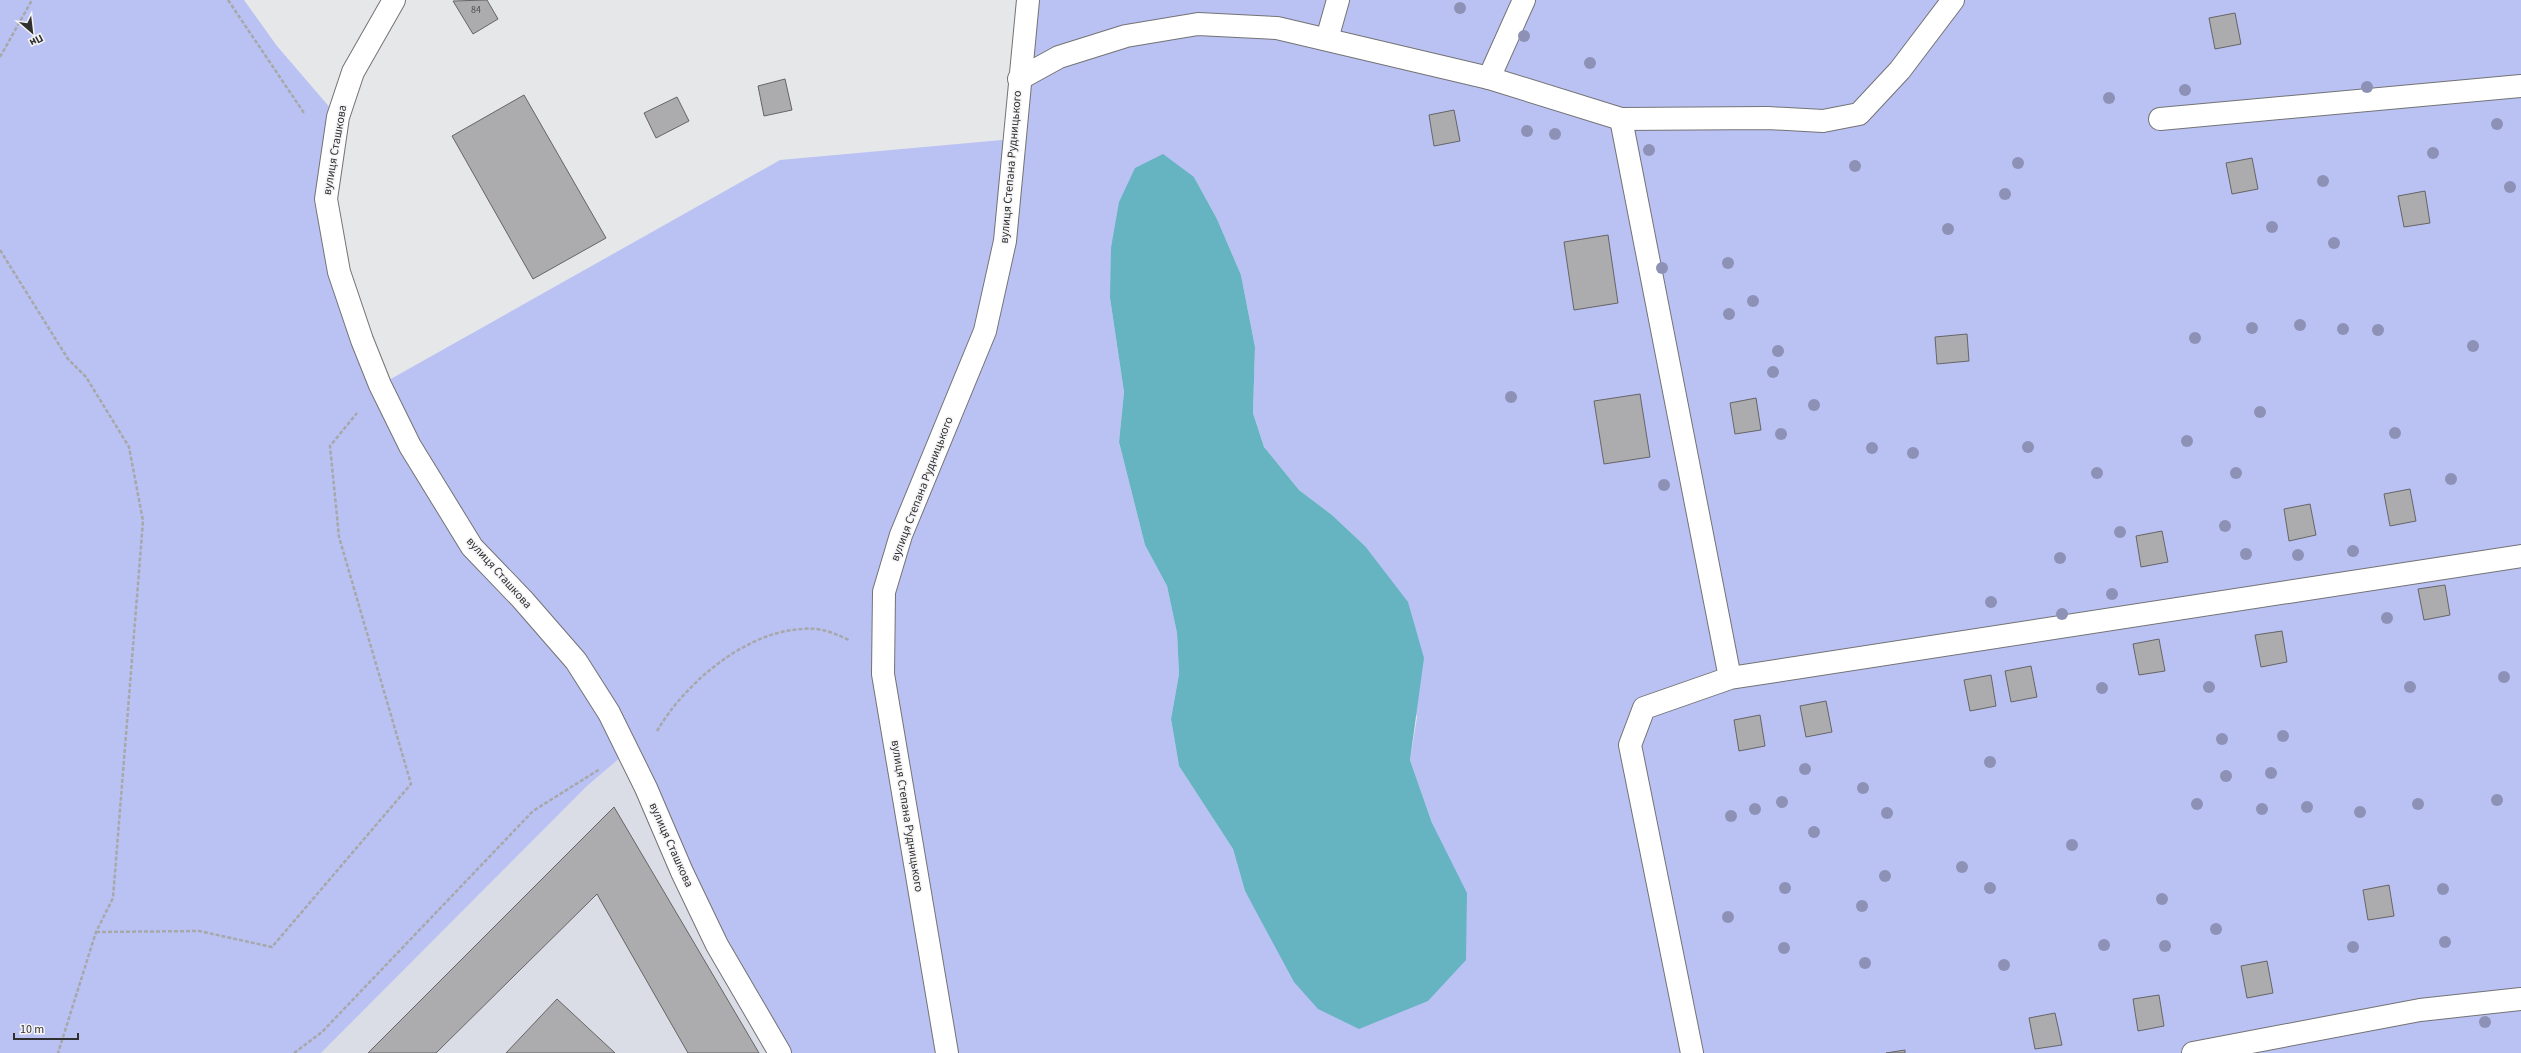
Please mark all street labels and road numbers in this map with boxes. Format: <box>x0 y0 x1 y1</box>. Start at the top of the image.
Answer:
street label: вулиця Степана Рудницького <box>996 90 1026 244</box>
street label: вулиця Сташкова <box>319 104 351 196</box>
street label: вулиця Степана Рудницького <box>887 414 957 564</box>
street label: вулиця Сташкова <box>462 533 536 613</box>
street label: вулиця Степана Рудницького <box>887 739 927 893</box>
street label: вулиця Сташкова <box>645 800 697 890</box>

